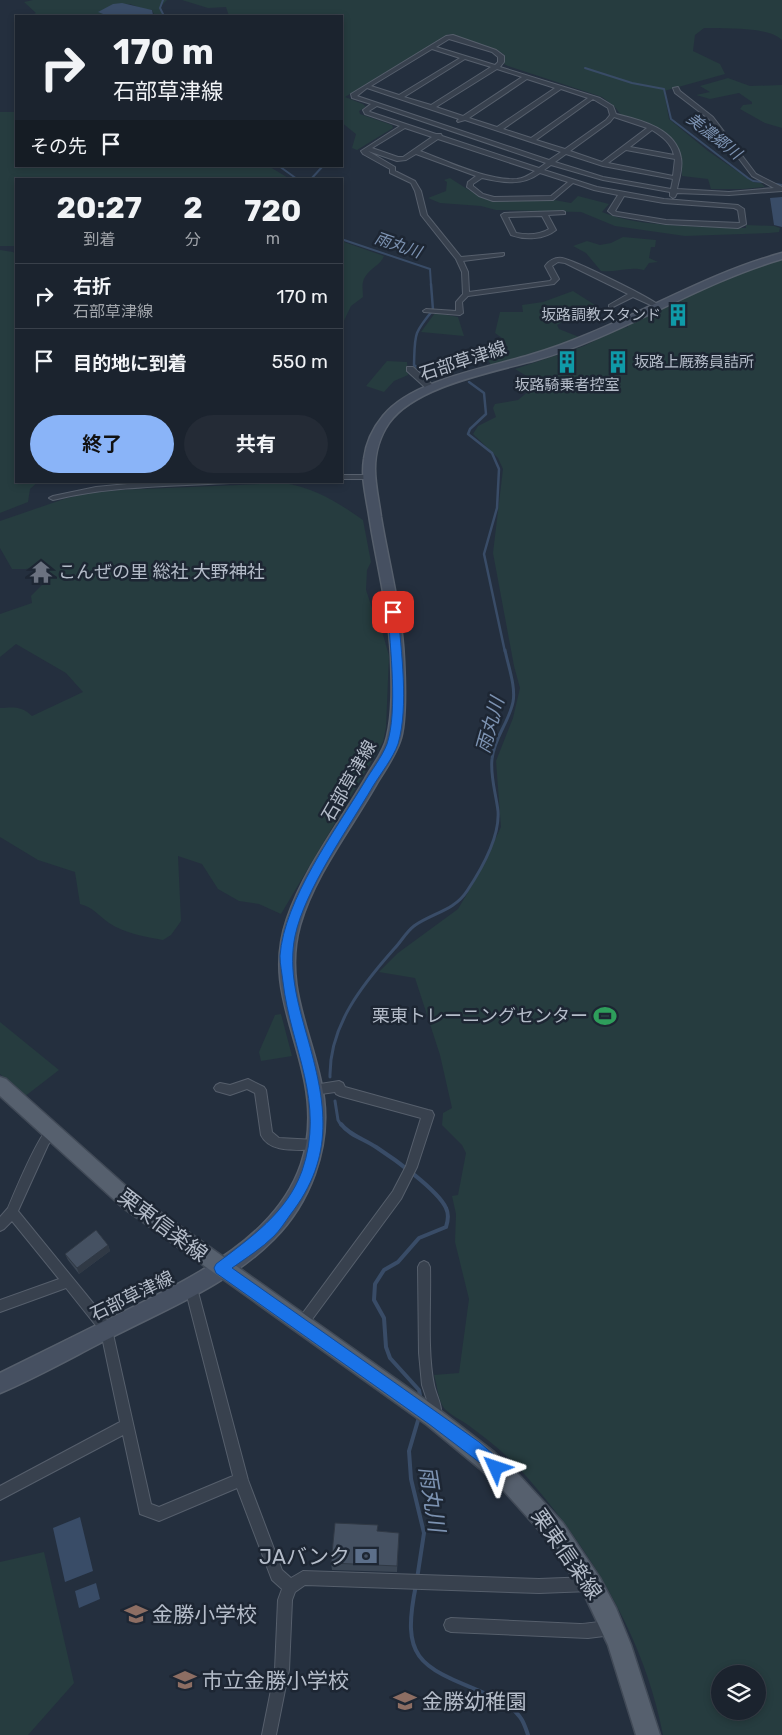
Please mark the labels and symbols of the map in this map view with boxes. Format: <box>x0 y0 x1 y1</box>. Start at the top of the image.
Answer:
water label: 美濃郷川 <box>683 109 747 164</box>
water label: 雨丸川 <box>372 228 426 262</box>
building icon: 坂路調教スタンド <box>665 302 691 328</box>
place label: 坂路調教スタンド <box>541 306 661 324</box>
street label: 石部草津線 <box>417 337 509 385</box>
building icon: 坂路騎乗者控室 <box>554 349 580 375</box>
building icon: 坂路上厩務員詰所 <box>605 349 631 375</box>
place label: 坂路上厩務員詰所 <box>634 353 754 371</box>
place label: 坂路騎乗者控室 <box>514 376 620 394</box>
temple icon: こんぜの里 総社 大野神社 <box>28 559 54 585</box>
place label: こんぜの里 総社 大野神社 <box>58 561 265 583</box>
pin <box>372 591 414 633</box>
water label: 雨丸川 <box>471 693 509 756</box>
street label: 石部草津線 <box>317 737 381 825</box>
sports icon: 栗東トレーニングセンター <box>592 1003 618 1029</box>
place label: 栗東トレーニングセンター <box>372 1005 588 1027</box>
street label: 栗東信楽線 <box>114 1183 212 1267</box>
street label: 石部草津線 <box>87 1266 177 1326</box>
position arrow <box>469 1441 521 1493</box>
water label: 雨丸川 <box>414 1464 451 1536</box>
street label: 栗東信楽線 <box>527 1504 607 1604</box>
bank icon: JAバンク <box>353 1543 379 1569</box>
place label: JAバンク <box>259 1544 350 1569</box>
school or university icon: 金勝小学校 <box>123 1601 149 1627</box>
place label: 金勝小学校 <box>152 1602 257 1627</box>
school or university icon: 市立金勝小学校 <box>172 1667 198 1693</box>
place label: 市立金勝小学校 <box>202 1668 349 1693</box>
school or university icon: 金勝幼稚園 <box>392 1688 418 1714</box>
place label: 金勝幼稚園 <box>422 1689 527 1714</box>

